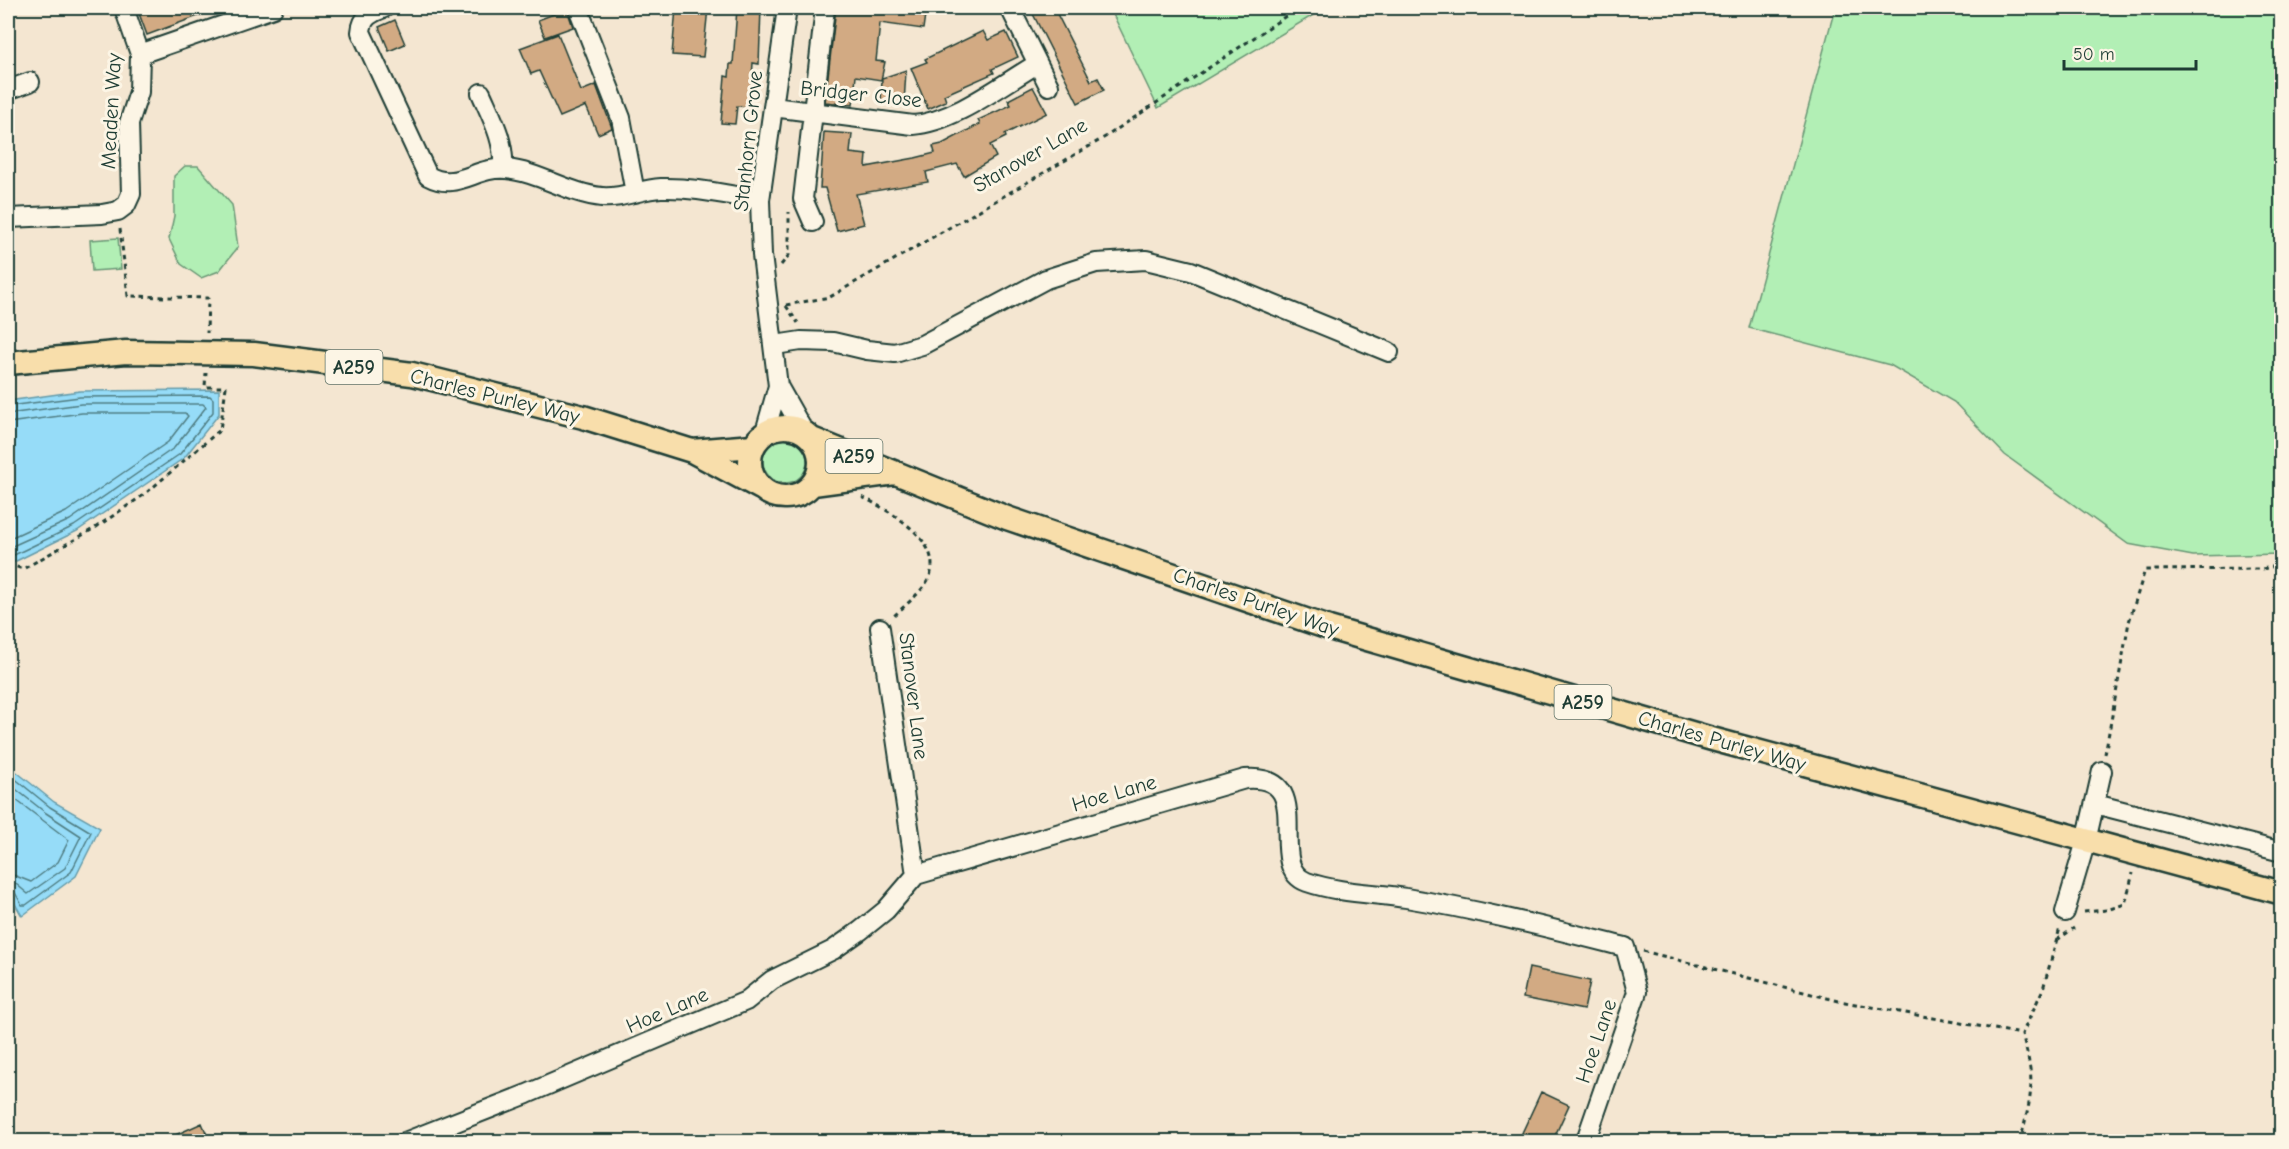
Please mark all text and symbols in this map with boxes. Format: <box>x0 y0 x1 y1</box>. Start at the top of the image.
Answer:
scale bar <box>2064 33 2196 71</box>
text: 50 m <box>2073 44 2115 65</box>
street label: Meaden Way <box>96 52 126 170</box>
street label: Stanhorn Grove <box>729 69 767 213</box>
street label: Bridger Close <box>799 76 923 112</box>
street label: Stanover Lane <box>969 113 1091 197</box>
road number: A259 <box>326 350 382 384</box>
street label: Charles Purley Way <box>408 363 583 429</box>
road number: A259 <box>826 439 882 473</box>
street label: Charles Purley Way <box>1170 562 1343 642</box>
street label: Stanover Lane <box>894 631 934 761</box>
road number: A259 <box>1554 685 1612 719</box>
street label: Charles Purley Way <box>1635 706 1809 777</box>
street label: Hoe Lane <box>1069 769 1159 817</box>
street label: Hoe Lane <box>622 982 712 1038</box>
street label: Hoe Lane <box>1570 996 1622 1086</box>

